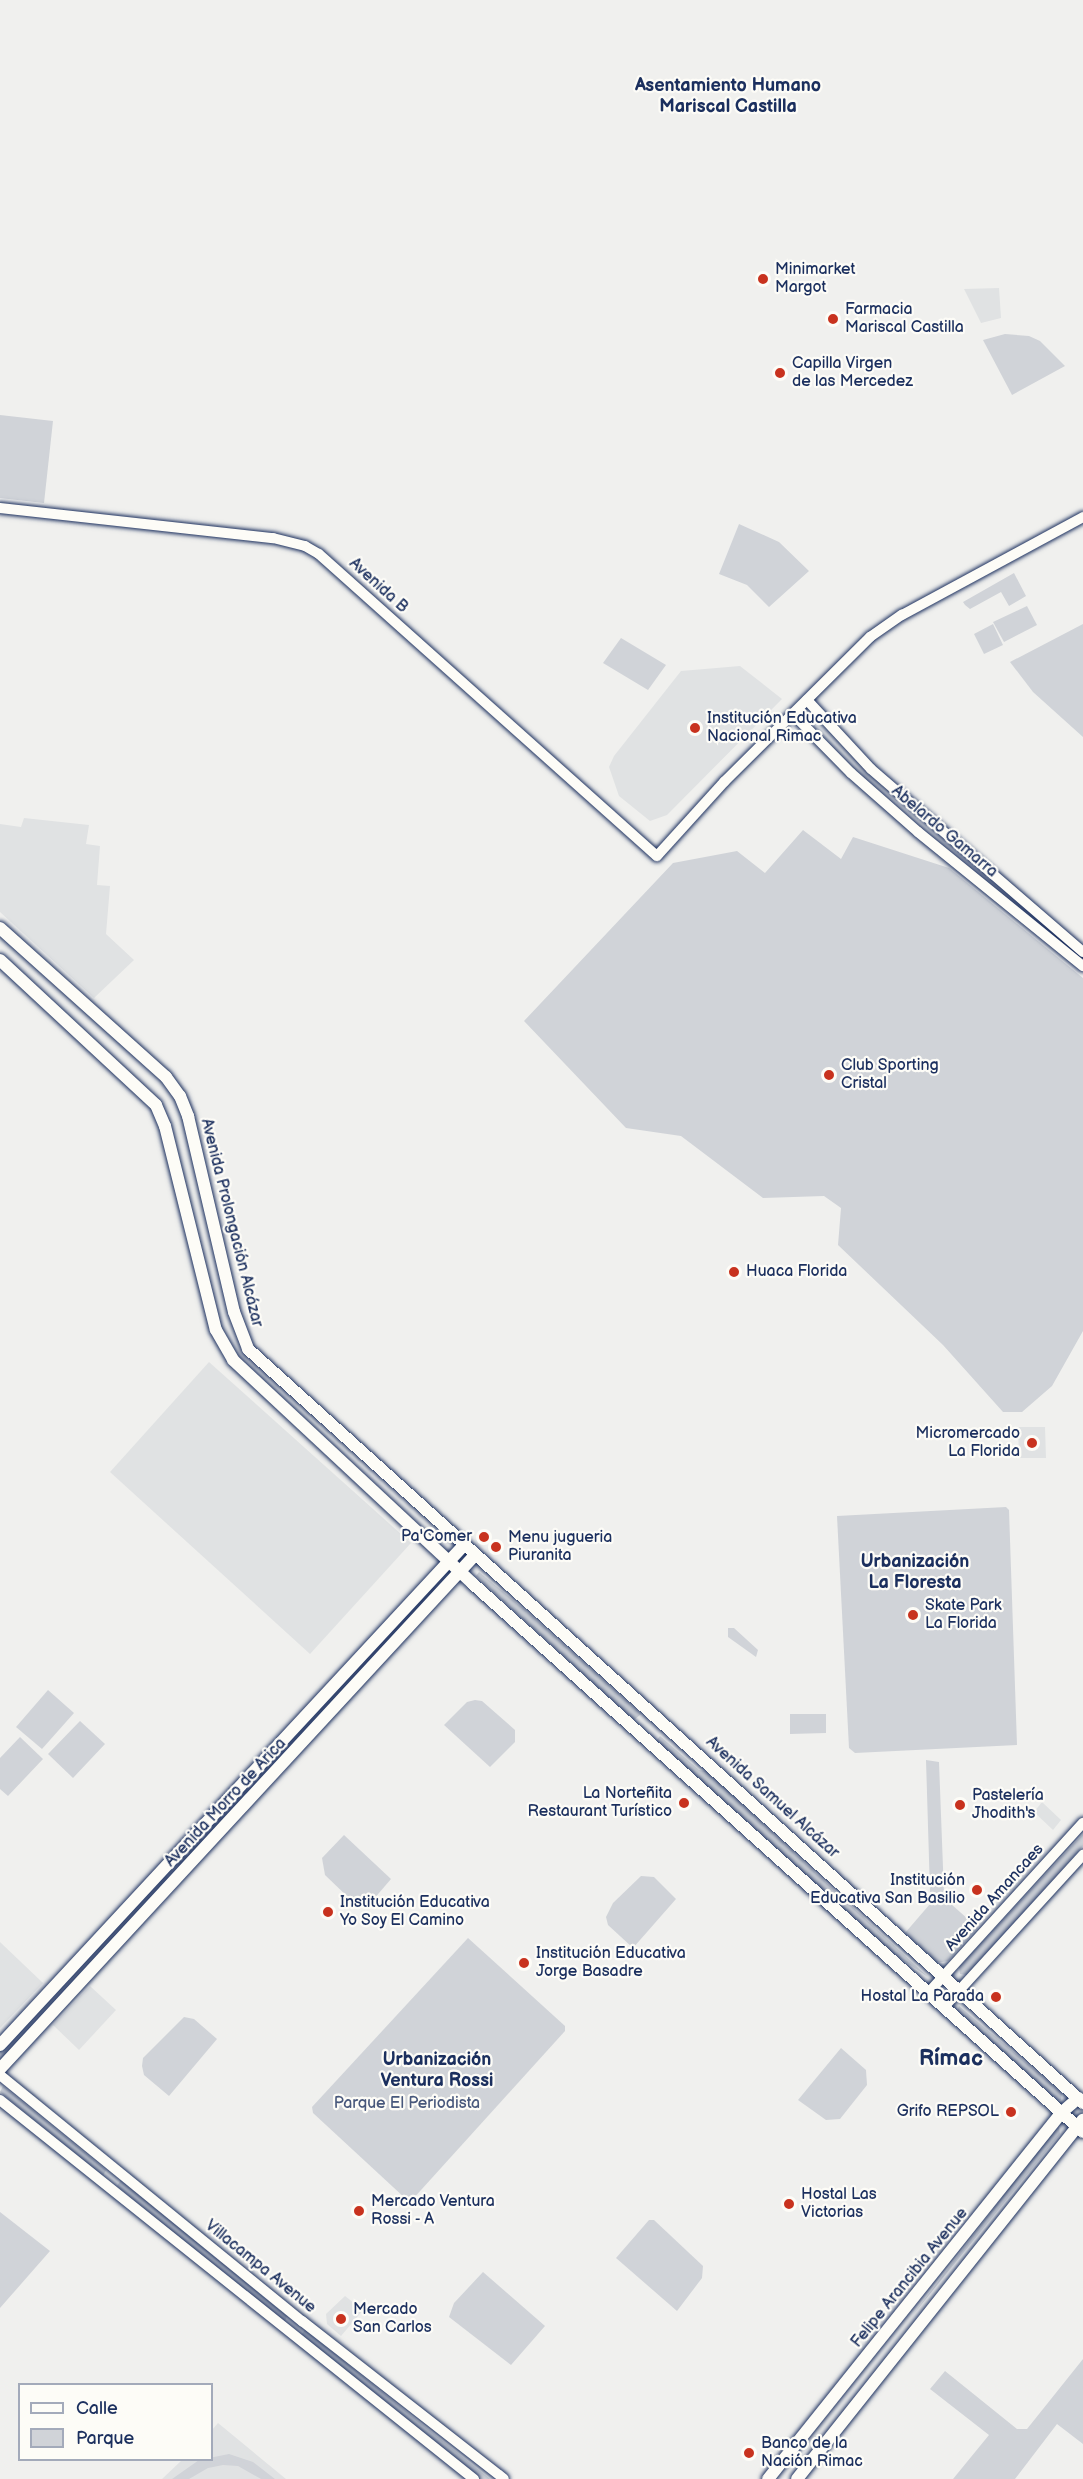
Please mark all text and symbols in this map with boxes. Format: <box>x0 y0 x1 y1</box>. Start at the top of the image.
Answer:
district label: Asentamiento Humano Mariscal Castilla <box>635 76 821 118</box>
place label: Minimarket Margot <box>775 260 855 298</box>
marker: Minimarket Margot <box>756 272 770 286</box>
place label: Farmacia Mariscal Castilla <box>845 300 964 338</box>
marker: Farmacia Mariscal Castilla <box>826 312 840 326</box>
place label: Capilla Virgen de las Mercedez <box>792 354 913 392</box>
marker: Capilla Virgen de las Mercedez <box>773 366 787 380</box>
street label: Avenida B <box>345 555 411 617</box>
place label: Institución Educativa Nacional Rimac <box>707 709 857 747</box>
marker: Institución Educativa Nacional Rimac <box>688 721 702 735</box>
street label: Abelardo Gamarra <box>887 782 1001 882</box>
place label: Club Sporting Cristal <box>841 1056 939 1094</box>
marker: Club Sporting Cristal <box>822 1068 836 1082</box>
street label: Avenida Prolongación Alcázar <box>196 1117 266 1329</box>
place label: Huaca Florida <box>746 1262 847 1282</box>
marker: Huaca Florida <box>727 1265 741 1279</box>
place label: Micromercado La Florida <box>915 1424 1020 1462</box>
marker: Micromercado La Florida <box>1025 1436 1039 1450</box>
place label: Pa'Comer <box>401 1527 472 1547</box>
place label: Menu jugueria Piuranita <box>508 1528 612 1566</box>
marker: Pa'Comer <box>477 1530 491 1544</box>
marker: Menu jugueria Piuranita <box>489 1540 503 1554</box>
district label: Urbanización La Floresta <box>861 1552 969 1594</box>
place label: Skate Park La Florida <box>925 1596 1002 1634</box>
marker: Skate Park La Florida <box>906 1608 920 1622</box>
street label: Avenida Samuel Alcázar <box>701 1733 843 1863</box>
street label: Avenida Morro de Arica <box>161 1735 291 1871</box>
place label: La Norteñita Restaurant Turístico <box>527 1784 672 1822</box>
place label: Pastelería Jhodith's <box>972 1786 1044 1824</box>
marker: La Norteñita Restaurant Turístico <box>677 1796 691 1810</box>
marker: Pastelería Jhodith's <box>953 1798 967 1812</box>
street label: Avenida Amancaes <box>942 1840 1048 1956</box>
place label: Institución Educativa San Basilio <box>810 1871 965 1909</box>
marker: Institución Educativa San Basilio <box>970 1883 984 1897</box>
place label: Institución Educativa Yo Soy El Camino <box>340 1893 490 1931</box>
marker: Institución Educativa Yo Soy El Camino <box>321 1905 335 1919</box>
place label: Institución Educativa Jorge Basadre <box>536 1944 686 1982</box>
marker: Institución Educativa Jorge Basadre <box>517 1956 531 1970</box>
place label: Hostal La Parada <box>861 1987 984 2007</box>
marker: Hostal La Parada <box>989 1990 1003 2004</box>
district label: Rímac <box>919 2046 983 2072</box>
district label: Urbanización Ventura Rossi <box>381 2050 493 2092</box>
park label: Parque El Periodista <box>334 2094 480 2114</box>
place label: Grifo REPSOL <box>897 2102 999 2122</box>
marker: Grifo REPSOL <box>1004 2105 1018 2119</box>
place label: Hostal Las Victorias <box>801 2185 877 2223</box>
place label: Mercado Ventura Rossi - A <box>371 2192 495 2230</box>
marker: Hostal Las Victorias <box>782 2197 796 2211</box>
marker: Mercado Ventura Rossi - A <box>352 2204 366 2218</box>
street label: Felipe Arancibia Avenue <box>848 2204 972 2352</box>
street label: Villacampa Avenue <box>201 2216 319 2318</box>
place label: Mercado San Carlos <box>353 2300 432 2338</box>
marker: Mercado San Carlos <box>334 2312 348 2326</box>
legend <box>18 2383 213 2461</box>
text: Calle <box>76 2398 118 2419</box>
text: Parque <box>76 2428 134 2449</box>
place label: Banco de la Nación Rimac <box>761 2434 863 2472</box>
marker: Banco de la Nación Rimac <box>742 2446 756 2460</box>

